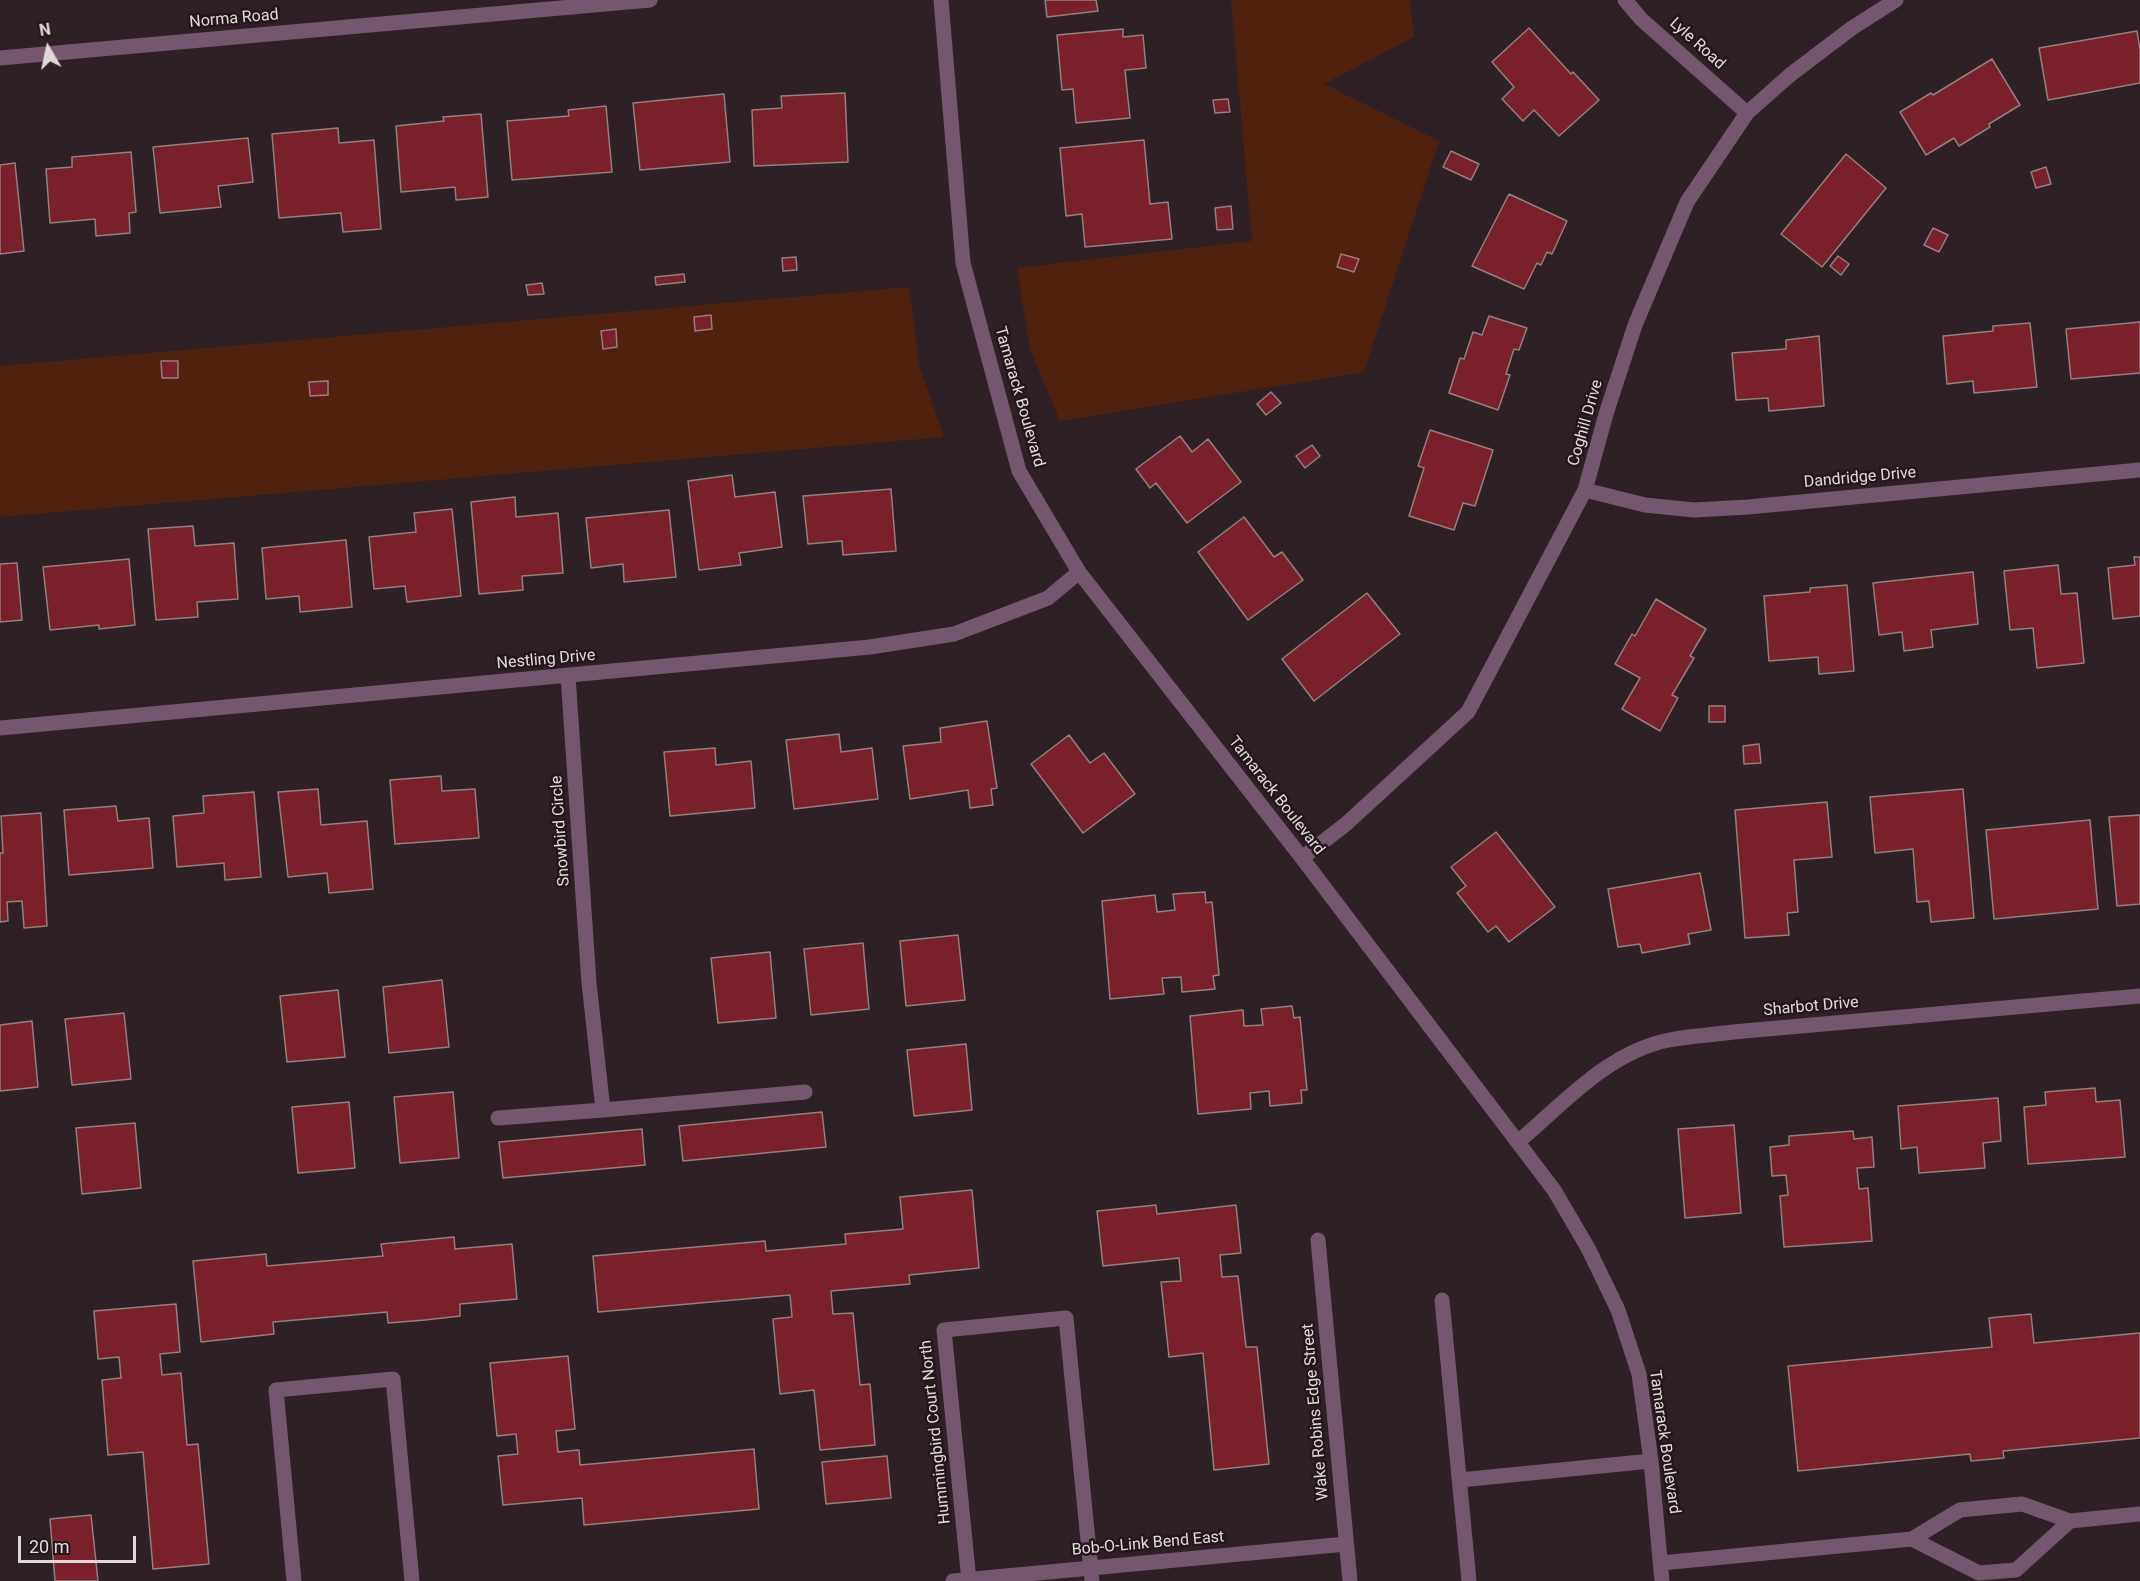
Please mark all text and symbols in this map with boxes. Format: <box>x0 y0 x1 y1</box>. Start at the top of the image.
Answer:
street label: Norma Road <box>189 6 279 32</box>
street label: Lyle Road <box>1665 14 1729 74</box>
north arrow <box>18 18 78 78</box>
text: N <box>38 19 52 40</box>
street label: Tamarack Boulevard <box>990 325 1048 469</box>
street label: Coghill Drive <box>1565 378 1607 468</box>
street label: Dandridge Drive <box>1803 464 1917 492</box>
street label: Nestling Drive <box>496 646 596 674</box>
street label: Tamarack Boulevard <box>1224 733 1328 859</box>
street label: Snowbird Circle <box>548 775 574 887</box>
street label: Sharbot Drive <box>1762 993 1860 1021</box>
street label: Wake Robins Edge Street <box>1299 1323 1333 1501</box>
street label: Hummingbird Court North <box>917 1339 955 1525</box>
street label: Tamarack Boulevard <box>1644 1369 1684 1515</box>
scale bar <box>21 1524 140 1562</box>
street label: Bob-O-Link Bend East <box>1071 1528 1225 1560</box>
text: 20 m <box>29 1536 69 1557</box>

